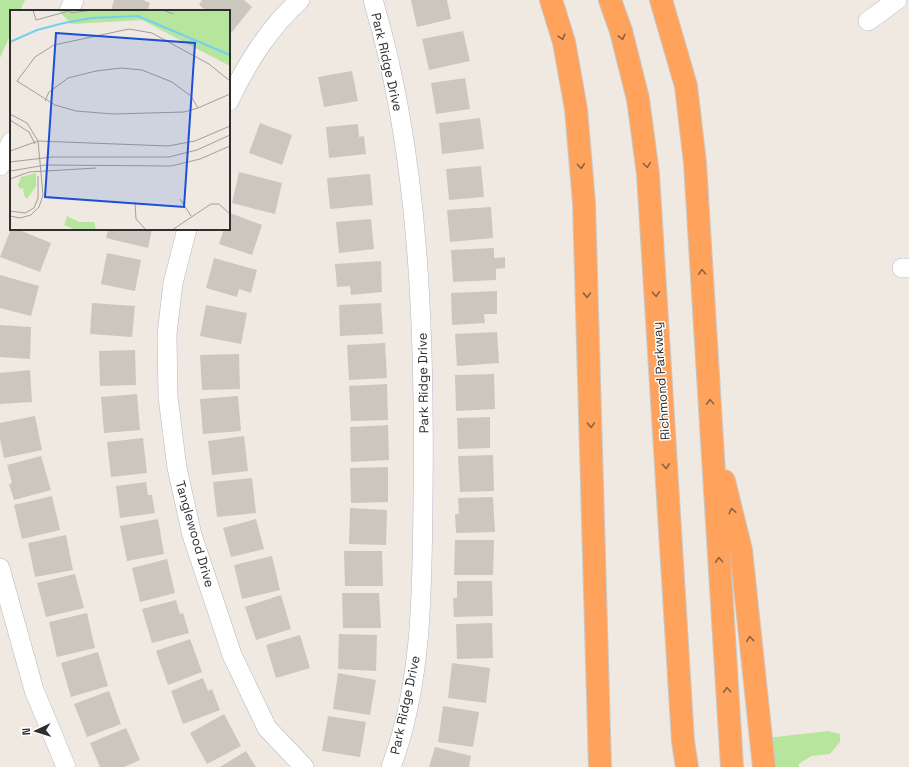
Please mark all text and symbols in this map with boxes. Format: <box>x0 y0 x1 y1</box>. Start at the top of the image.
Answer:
inset map <box>10 10 230 230</box>
street label: Park Ridge Drive <box>367 11 407 113</box>
one-way arrow <box>617 33 626 40</box>
one-way arrow <box>557 34 566 41</box>
one-way arrow <box>642 161 651 168</box>
one-way arrow <box>577 163 586 169</box>
one-way arrow <box>698 269 706 275</box>
one-way arrow <box>651 291 660 297</box>
one-way arrow <box>583 292 591 298</box>
street label: Richmond Parkway <box>648 321 674 441</box>
street label: Park Ridge Drive <box>414 333 432 433</box>
one-way arrow <box>705 399 714 405</box>
one-way arrow <box>587 422 595 428</box>
one-way arrow <box>662 463 671 469</box>
street label: Tanglewood Drive <box>172 479 218 589</box>
one-way arrow <box>728 508 736 514</box>
one-way arrow <box>715 557 724 563</box>
one-way arrow <box>746 636 755 642</box>
street label: Park Ridge Drive <box>386 654 424 756</box>
one-way arrow <box>723 687 731 693</box>
north arrow <box>16 711 56 751</box>
text: N <box>19 728 33 736</box>

